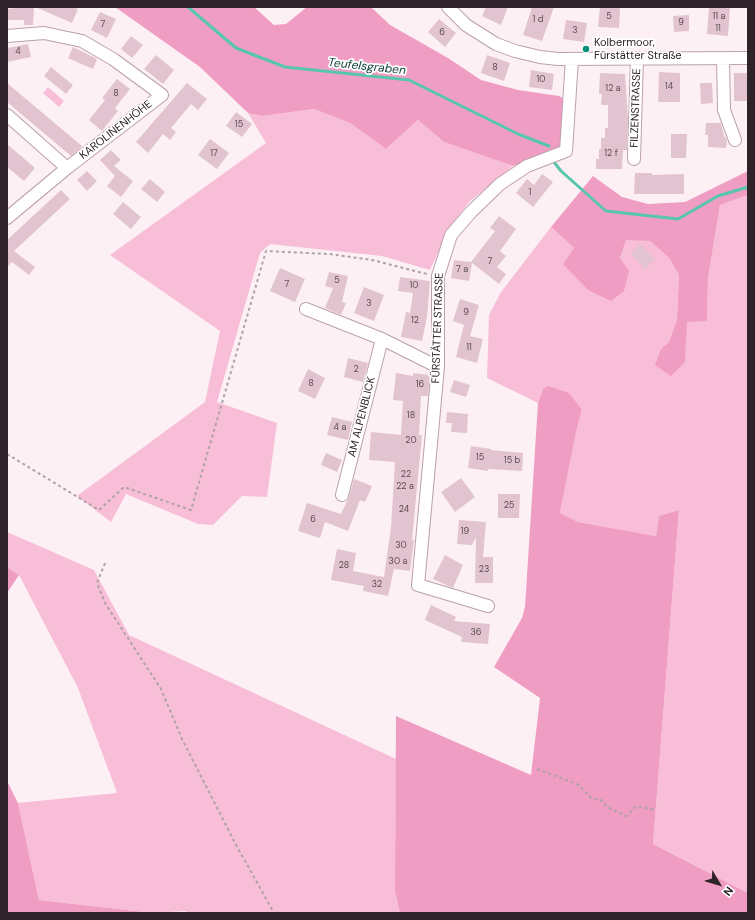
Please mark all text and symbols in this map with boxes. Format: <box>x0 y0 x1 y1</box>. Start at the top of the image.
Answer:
house number: 5 <box>606 12 612 22</box>
house number: 11 a <box>713 12 725 22</box>
house number: 1 d <box>533 15 543 25</box>
house number: 9 <box>678 18 684 28</box>
house number: 7 <box>101 20 105 30</box>
house number: 11 <box>715 24 721 34</box>
house number: 3 <box>572 26 578 36</box>
house number: 6 <box>439 28 445 38</box>
place label: Kolbermoor, Fürstätter Straße <box>594 36 682 62</box>
marker: Kolbermoor, Fürstätter Straße <box>581 44 591 54</box>
house number: 4 <box>15 47 21 57</box>
water label: Teufelsgraben <box>327 56 407 78</box>
house number: 8 <box>492 63 498 73</box>
street label: FILZENSTRASSE <box>628 68 644 148</box>
house number: 10 <box>537 75 545 85</box>
house number: 14 <box>665 82 673 92</box>
house number: 12 a <box>605 84 621 94</box>
house number: 8 <box>113 89 119 99</box>
street label: KAROLINENHÖHE <box>77 98 155 162</box>
house number: 15 <box>235 120 243 130</box>
house number: 17 <box>210 149 218 159</box>
house number: 12 f <box>604 149 618 159</box>
house number: 1 <box>529 188 531 198</box>
house number: 7 <box>488 257 492 267</box>
house number: 7 a <box>456 265 468 275</box>
street label: FÜRSTÄTTER STRASSE <box>429 272 447 384</box>
house number: 5 <box>334 276 340 286</box>
house number: 7 <box>285 280 289 290</box>
house number: 10 <box>410 281 418 291</box>
house number: 3 <box>366 299 372 309</box>
house number: 9 <box>463 308 469 318</box>
house number: 12 <box>411 316 419 326</box>
house number: 11 <box>466 343 472 353</box>
house number: 2 <box>353 365 359 375</box>
street label: AM ALPENBLICK <box>346 376 378 458</box>
house number: 8 <box>308 379 314 389</box>
house number: 16 <box>416 380 424 390</box>
house number: 18 <box>407 411 415 421</box>
house number: 4 a <box>334 423 346 433</box>
house number: 20 <box>405 436 417 446</box>
house number: 15 <box>476 453 484 463</box>
house number: 15 b <box>504 456 520 466</box>
house number: 22 <box>401 470 411 480</box>
house number: 22 a <box>396 482 414 492</box>
house number: 25 <box>504 501 514 511</box>
house number: 24 <box>399 505 409 515</box>
house number: 6 <box>310 515 316 525</box>
house number: 19 <box>461 527 469 537</box>
house number: 30 <box>395 541 407 551</box>
house number: 30 a <box>389 557 407 567</box>
house number: 28 <box>339 561 349 571</box>
house number: 23 <box>479 565 489 575</box>
house number: 32 <box>372 580 382 590</box>
house number: 36 <box>471 628 481 638</box>
north arrow <box>699 864 739 904</box>
text: N <box>720 884 736 899</box>

